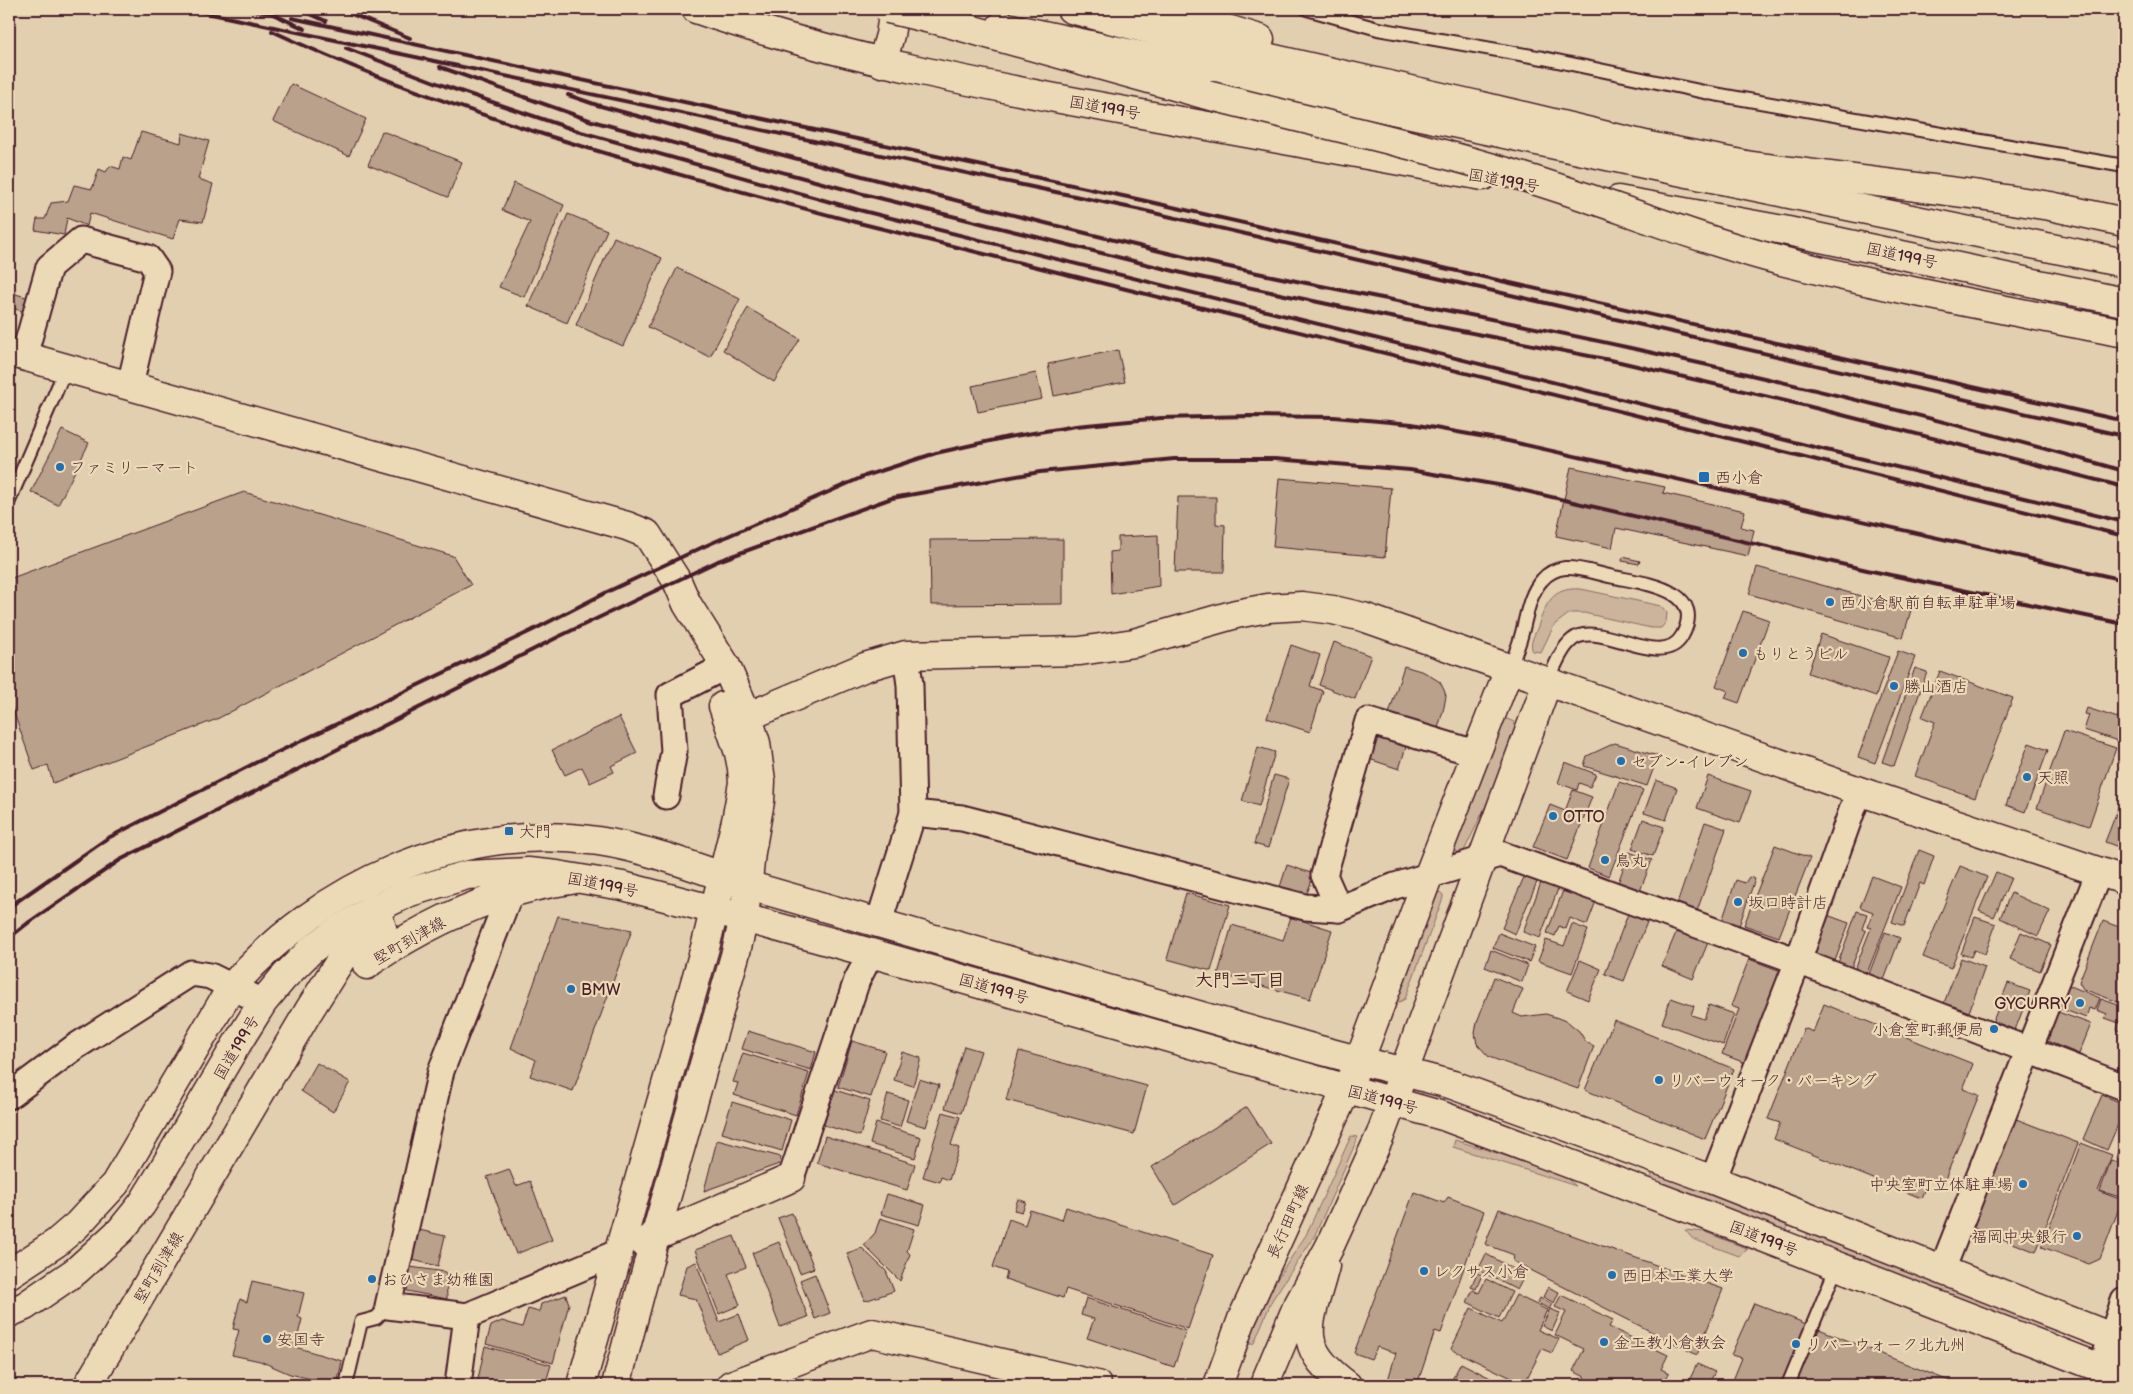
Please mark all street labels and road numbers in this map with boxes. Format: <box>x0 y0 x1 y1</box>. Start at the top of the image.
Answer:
street label: 国道199号 <box>1067 93 1142 124</box>
street label: 国道199号 <box>1466 166 1541 197</box>
street label: 国道199号 <box>1864 240 1939 273</box>
street label: 国道199号 <box>565 869 640 902</box>
street label: 堅町到津線 <box>370 913 449 970</box>
street label: 国道199号 <box>956 970 1031 1009</box>
street label: 国道199号 <box>210 1012 264 1084</box>
street label: 国道199号 <box>1345 1082 1420 1119</box>
street label: 長行田町線 <box>1263 1181 1313 1262</box>
street label: 国道199号 <box>1726 1218 1801 1261</box>
street label: 堅町到津線 <box>131 1229 188 1307</box>

